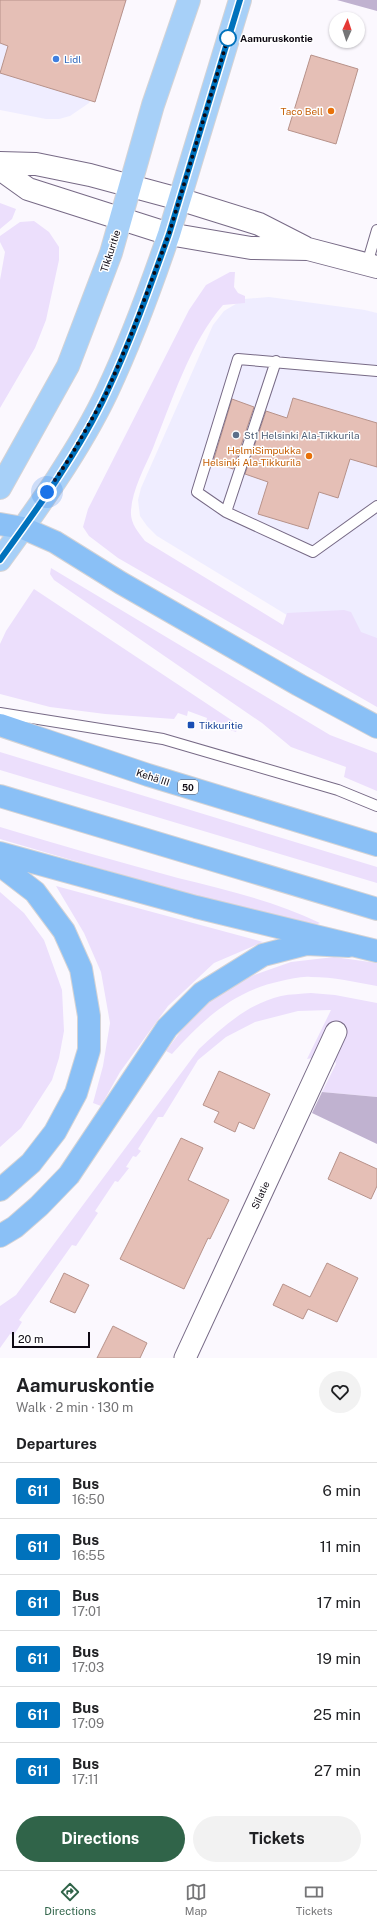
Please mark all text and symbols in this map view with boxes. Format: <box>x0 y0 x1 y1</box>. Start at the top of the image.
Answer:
north arrow <box>329 12 365 48</box>
map controls <box>329 12 365 48</box>
marker: Aamuruskontie <box>219 29 237 47</box>
place label: Aamuruskontie <box>240 32 313 44</box>
place label: Lidl <box>64 53 81 65</box>
marker: Lidl <box>51 54 61 64</box>
place label: Taco Bell <box>280 105 323 117</box>
marker: Taco Bell <box>326 106 336 116</box>
street label: Tikkuritie <box>98 228 123 274</box>
place label: St1 Helsinki Ala-Tikkurila <box>244 429 359 441</box>
marker: St1 Helsinki Ala-Tikkurila <box>231 430 241 440</box>
place label: HelmiSimpukka Helsinki Ala-Tikkurila <box>202 444 301 468</box>
marker: HelmiSimpukka Helsinki Ala-Tikkurila <box>304 451 314 461</box>
your location <box>37 482 57 502</box>
place label: Tikkuritie <box>199 719 243 731</box>
marker: Tikkuritie <box>186 720 196 730</box>
street label: Kehä III <box>135 766 171 788</box>
road number: 50 <box>178 780 198 794</box>
street label: Silatie <box>248 1179 272 1211</box>
scale bar <box>12 1330 90 1349</box>
text: 20 m <box>18 1333 43 1345</box>
button: heart <box>319 1371 361 1413</box>
text: Aamuruskontie <box>16 1374 154 1396</box>
text: Walk · 2 min · 130 m <box>16 1400 133 1415</box>
text: Departures <box>16 1435 97 1452</box>
text: Bus <box>72 1475 99 1492</box>
text: 6 min <box>323 1482 361 1499</box>
text: 611 <box>27 1483 49 1499</box>
text: 16:50 <box>72 1492 105 1507</box>
text: Bus <box>72 1531 99 1548</box>
text: 11 min <box>320 1538 361 1555</box>
text: 611 <box>27 1539 49 1555</box>
text: 16:55 <box>72 1548 105 1563</box>
text: Bus <box>72 1587 99 1604</box>
text: 17 min <box>317 1594 361 1611</box>
text: 611 <box>27 1595 49 1611</box>
text: 17:01 <box>72 1604 101 1619</box>
text: Bus <box>72 1643 99 1660</box>
text: 19 min <box>316 1650 361 1667</box>
text: 611 <box>27 1651 49 1667</box>
text: 17:03 <box>72 1660 104 1675</box>
text: Bus <box>72 1699 99 1716</box>
text: 25 min <box>313 1706 361 1723</box>
text: 611 <box>27 1707 49 1723</box>
text: 17:09 <box>72 1716 104 1731</box>
text: Bus <box>72 1755 99 1772</box>
text: 27 min <box>314 1762 361 1779</box>
text: 611 <box>27 1763 49 1779</box>
text: 17:11 <box>72 1772 99 1787</box>
button: Directions <box>16 1816 185 1862</box>
button: Tickets <box>193 1816 361 1862</box>
tab: Directions <box>44 1881 96 1917</box>
tab: Map <box>185 1881 207 1917</box>
tab: Tickets <box>296 1881 333 1917</box>

